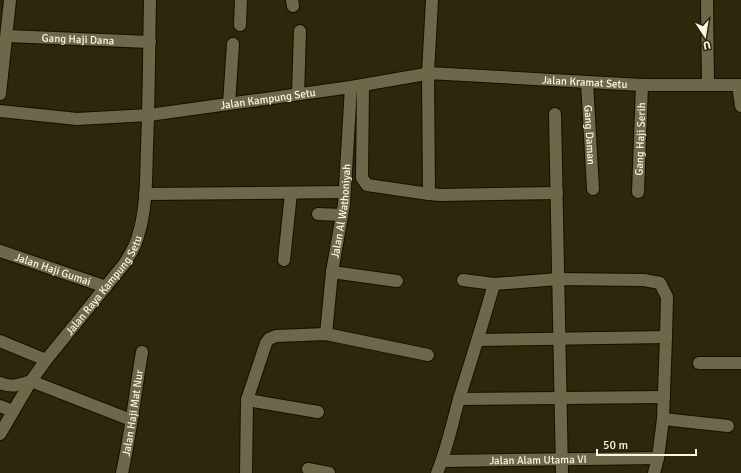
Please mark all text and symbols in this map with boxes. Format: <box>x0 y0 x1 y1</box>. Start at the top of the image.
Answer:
north arrow <box>685 16 725 56</box>
street label: Gang Haji Dana <box>41 31 115 47</box>
text: U <box>702 38 712 52</box>
street label: Jalan Kramat Setu <box>542 73 628 91</box>
street label: Jalan Kampung Setu <box>219 85 316 112</box>
street label: Gang Haji Serih <box>632 102 648 176</box>
street label: Gang Daman <box>582 105 598 165</box>
street label: Jalan Al Wathoniyah <box>328 163 353 259</box>
street label: Jalan Raya Kampung Setu <box>63 234 144 338</box>
street label: Jalan Haji Gumai <box>13 250 93 288</box>
street label: Jalan Haji Mat Nur <box>119 369 146 457</box>
scale bar <box>597 431 696 457</box>
text: 50 m <box>603 438 628 453</box>
street label: Jalan Alam Utama VI <box>489 452 587 467</box>

